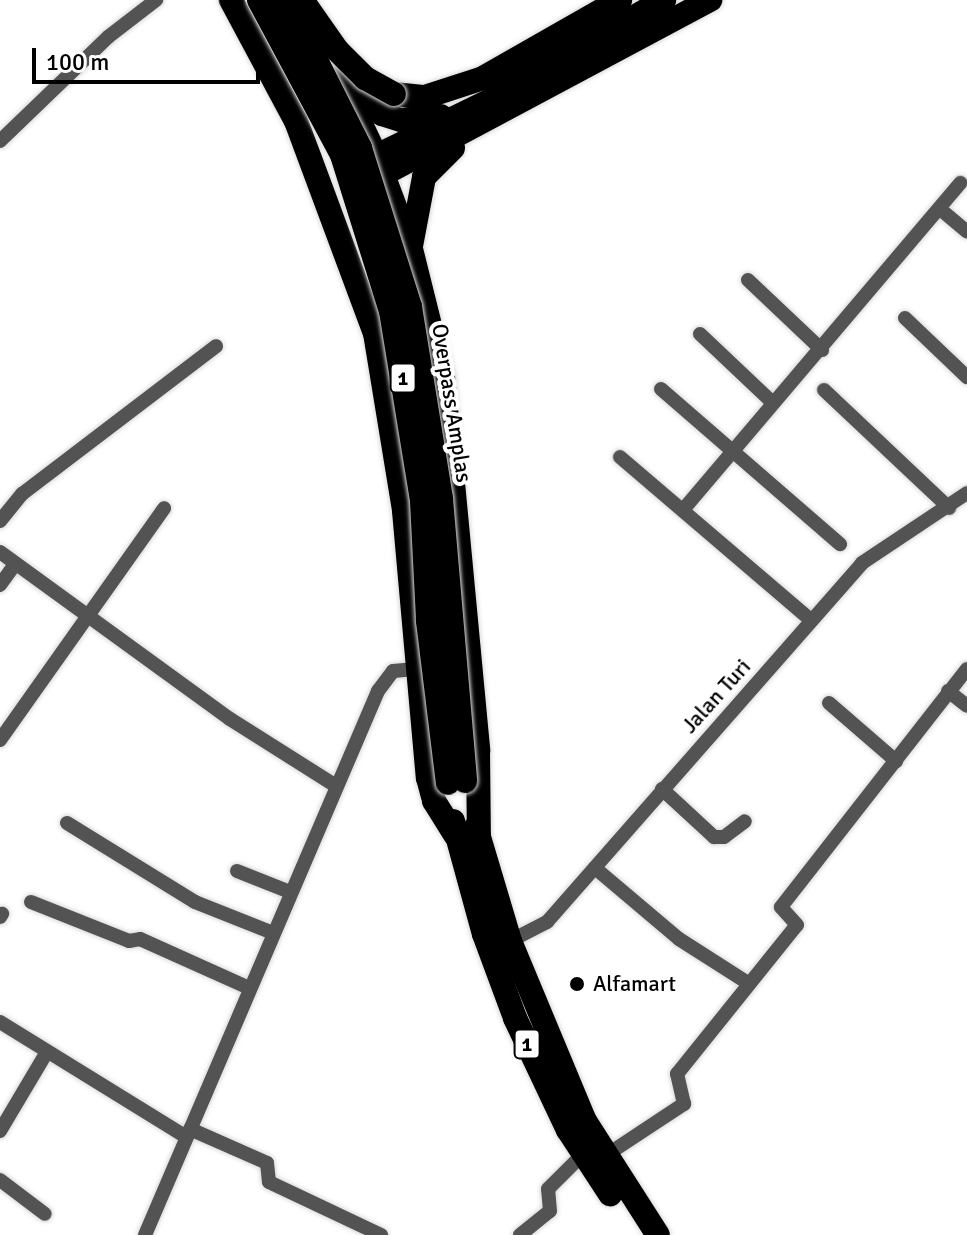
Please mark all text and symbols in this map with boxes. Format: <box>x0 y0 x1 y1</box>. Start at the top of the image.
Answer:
scale bar <box>36 32 264 82</box>
text: 100 m <box>46 47 109 77</box>
street label: Overpass Amplas <box>426 322 478 484</box>
road number: 1 <box>389 362 417 394</box>
street label: Jalan Turi <box>676 654 756 738</box>
place label: Alfamart <box>593 971 676 997</box>
marker: Alfamart <box>568 975 586 993</box>
road number: 1 <box>513 1028 541 1060</box>

